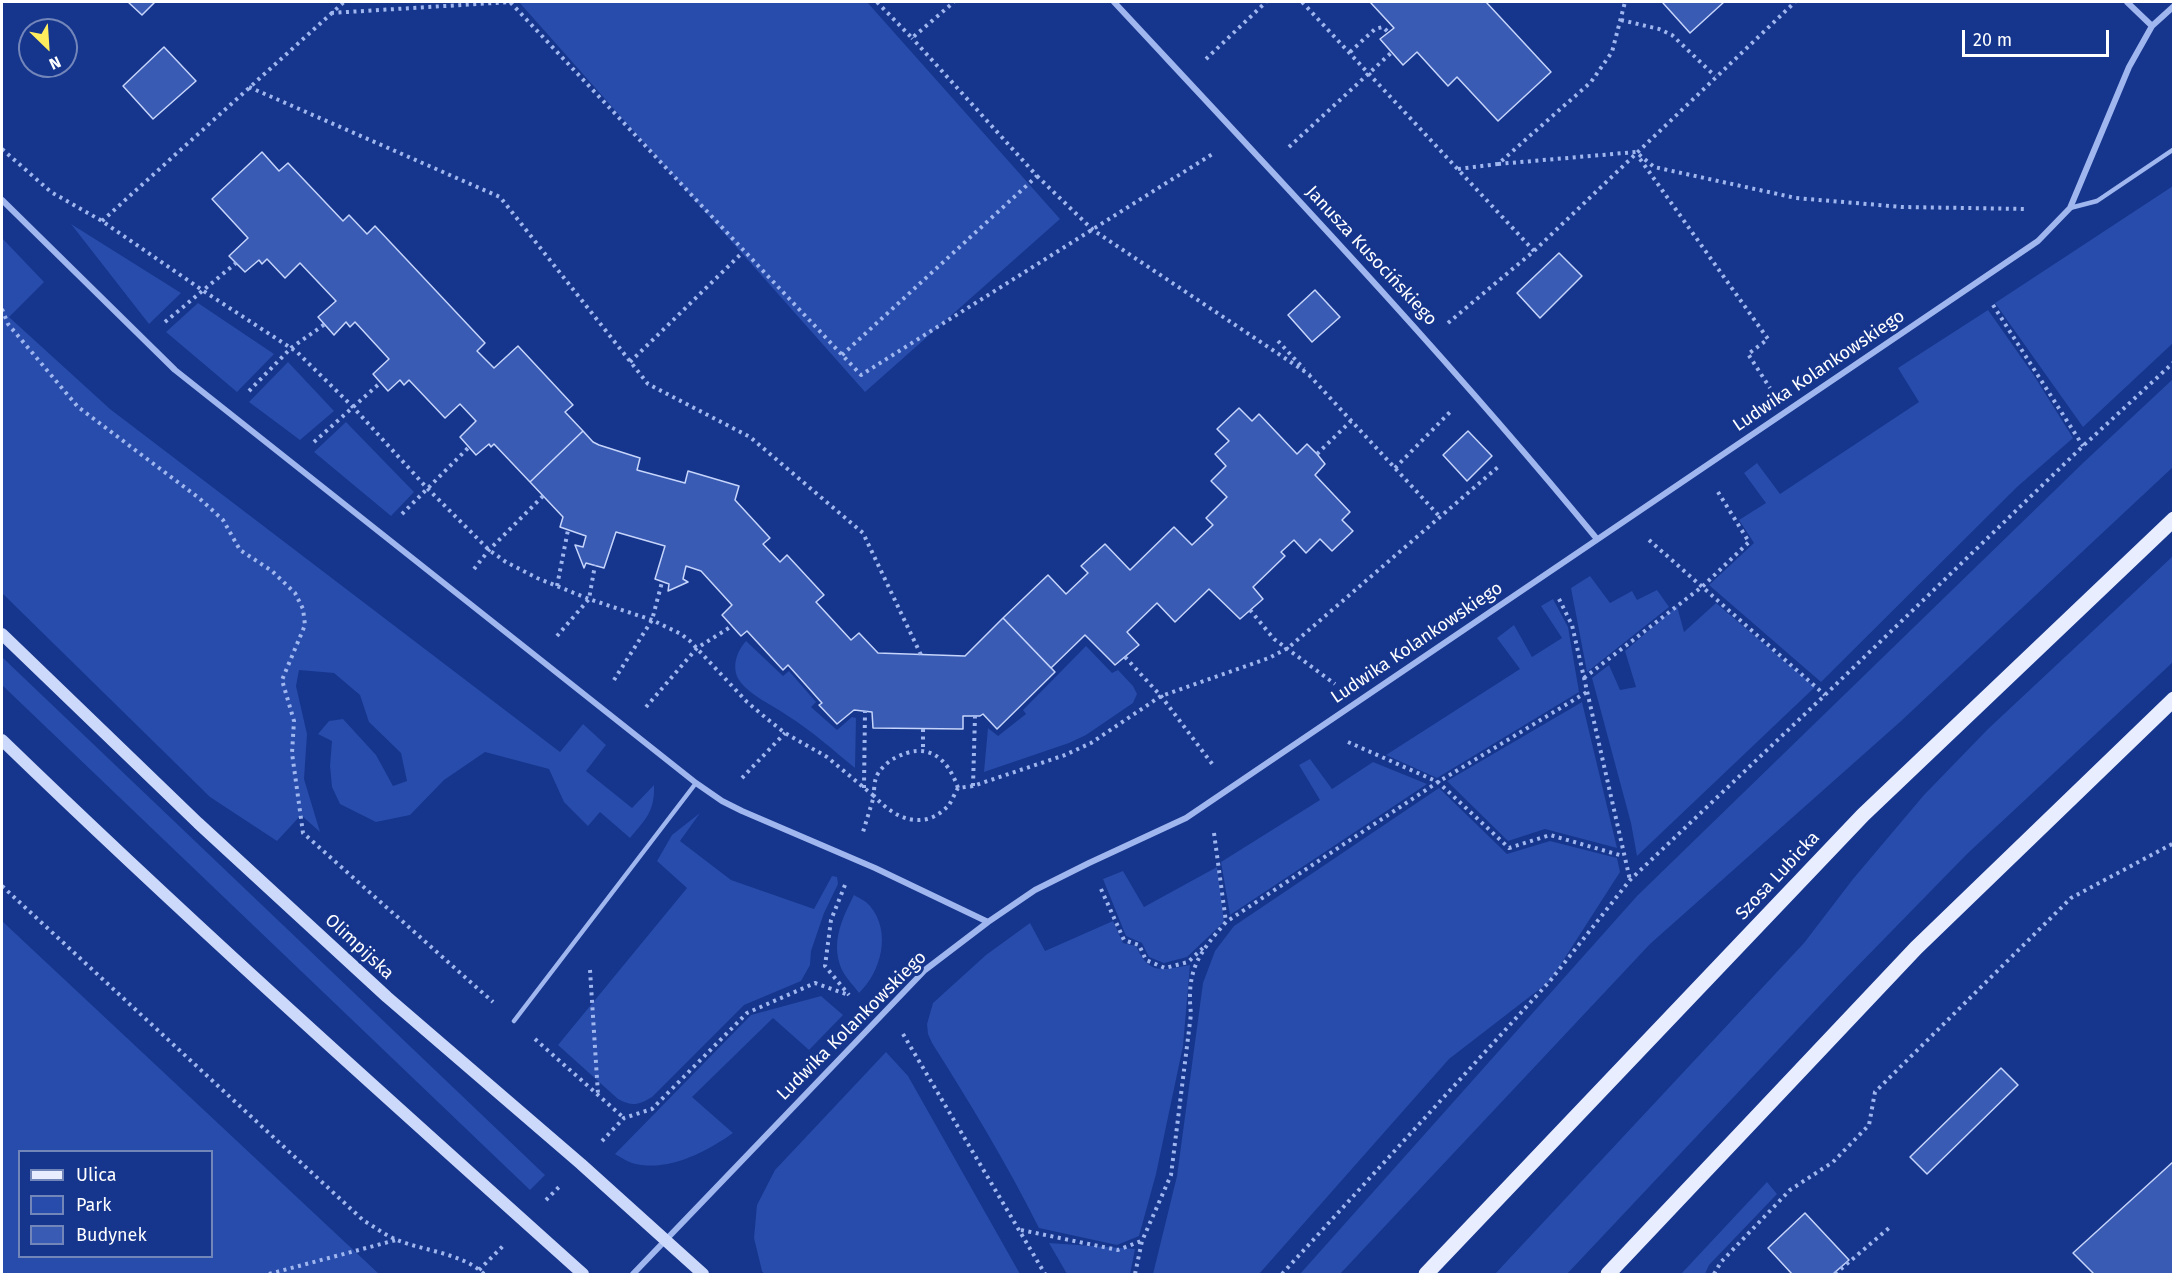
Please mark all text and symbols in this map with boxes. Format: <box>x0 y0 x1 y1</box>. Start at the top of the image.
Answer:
north arrow <box>18 18 78 78</box>
scale bar <box>1965 18 2112 56</box>
text: 20 m <box>1973 29 2012 51</box>
text: N <box>46 52 64 74</box>
street label: Janusza Kusocińskiego <box>1301 182 1441 330</box>
street label: Ludwika Kolankowskiego <box>1729 305 1909 437</box>
street label: Ludwika Kolankowskiego <box>1327 577 1507 709</box>
street label: Szosa Lubicka <box>1732 827 1824 925</box>
street label: Olimpijska <box>320 910 398 984</box>
street label: Ludwika Kolankowskiego <box>773 947 931 1105</box>
legend <box>18 1150 213 1258</box>
text: Ulica <box>76 1164 116 1186</box>
text: Park <box>76 1194 111 1216</box>
text: Budynek <box>76 1224 147 1246</box>

